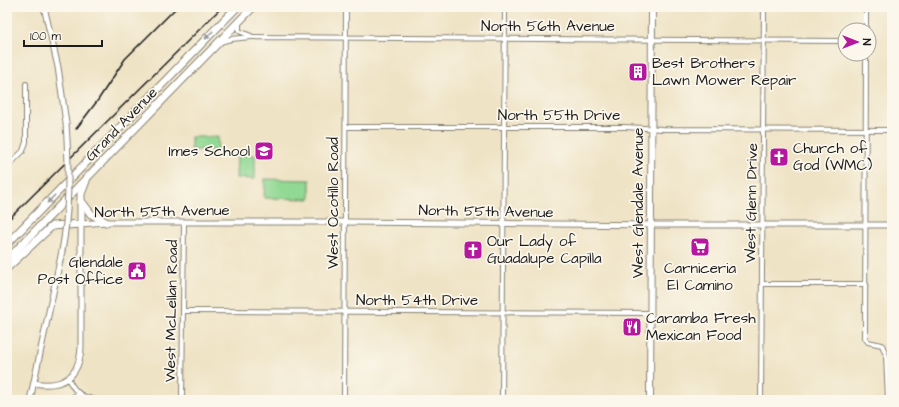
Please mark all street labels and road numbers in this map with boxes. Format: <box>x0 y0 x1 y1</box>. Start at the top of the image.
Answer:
street label: North 56th Avenue <box>481 16 615 37</box>
street label: Grand Avenue <box>80 82 162 166</box>
street label: North 55th Drive <box>498 105 620 126</box>
street label: West Glendale Avenue <box>628 128 649 278</box>
street label: West Ocotillo Road <box>323 137 344 269</box>
street label: West Glenn Drive <box>740 143 763 263</box>
street label: North 55th Avenue <box>94 200 230 223</box>
street label: North 55th Avenue <box>418 200 554 223</box>
street label: West McLellan Road <box>160 239 183 382</box>
street label: North 54th Drive <box>356 290 478 311</box>

